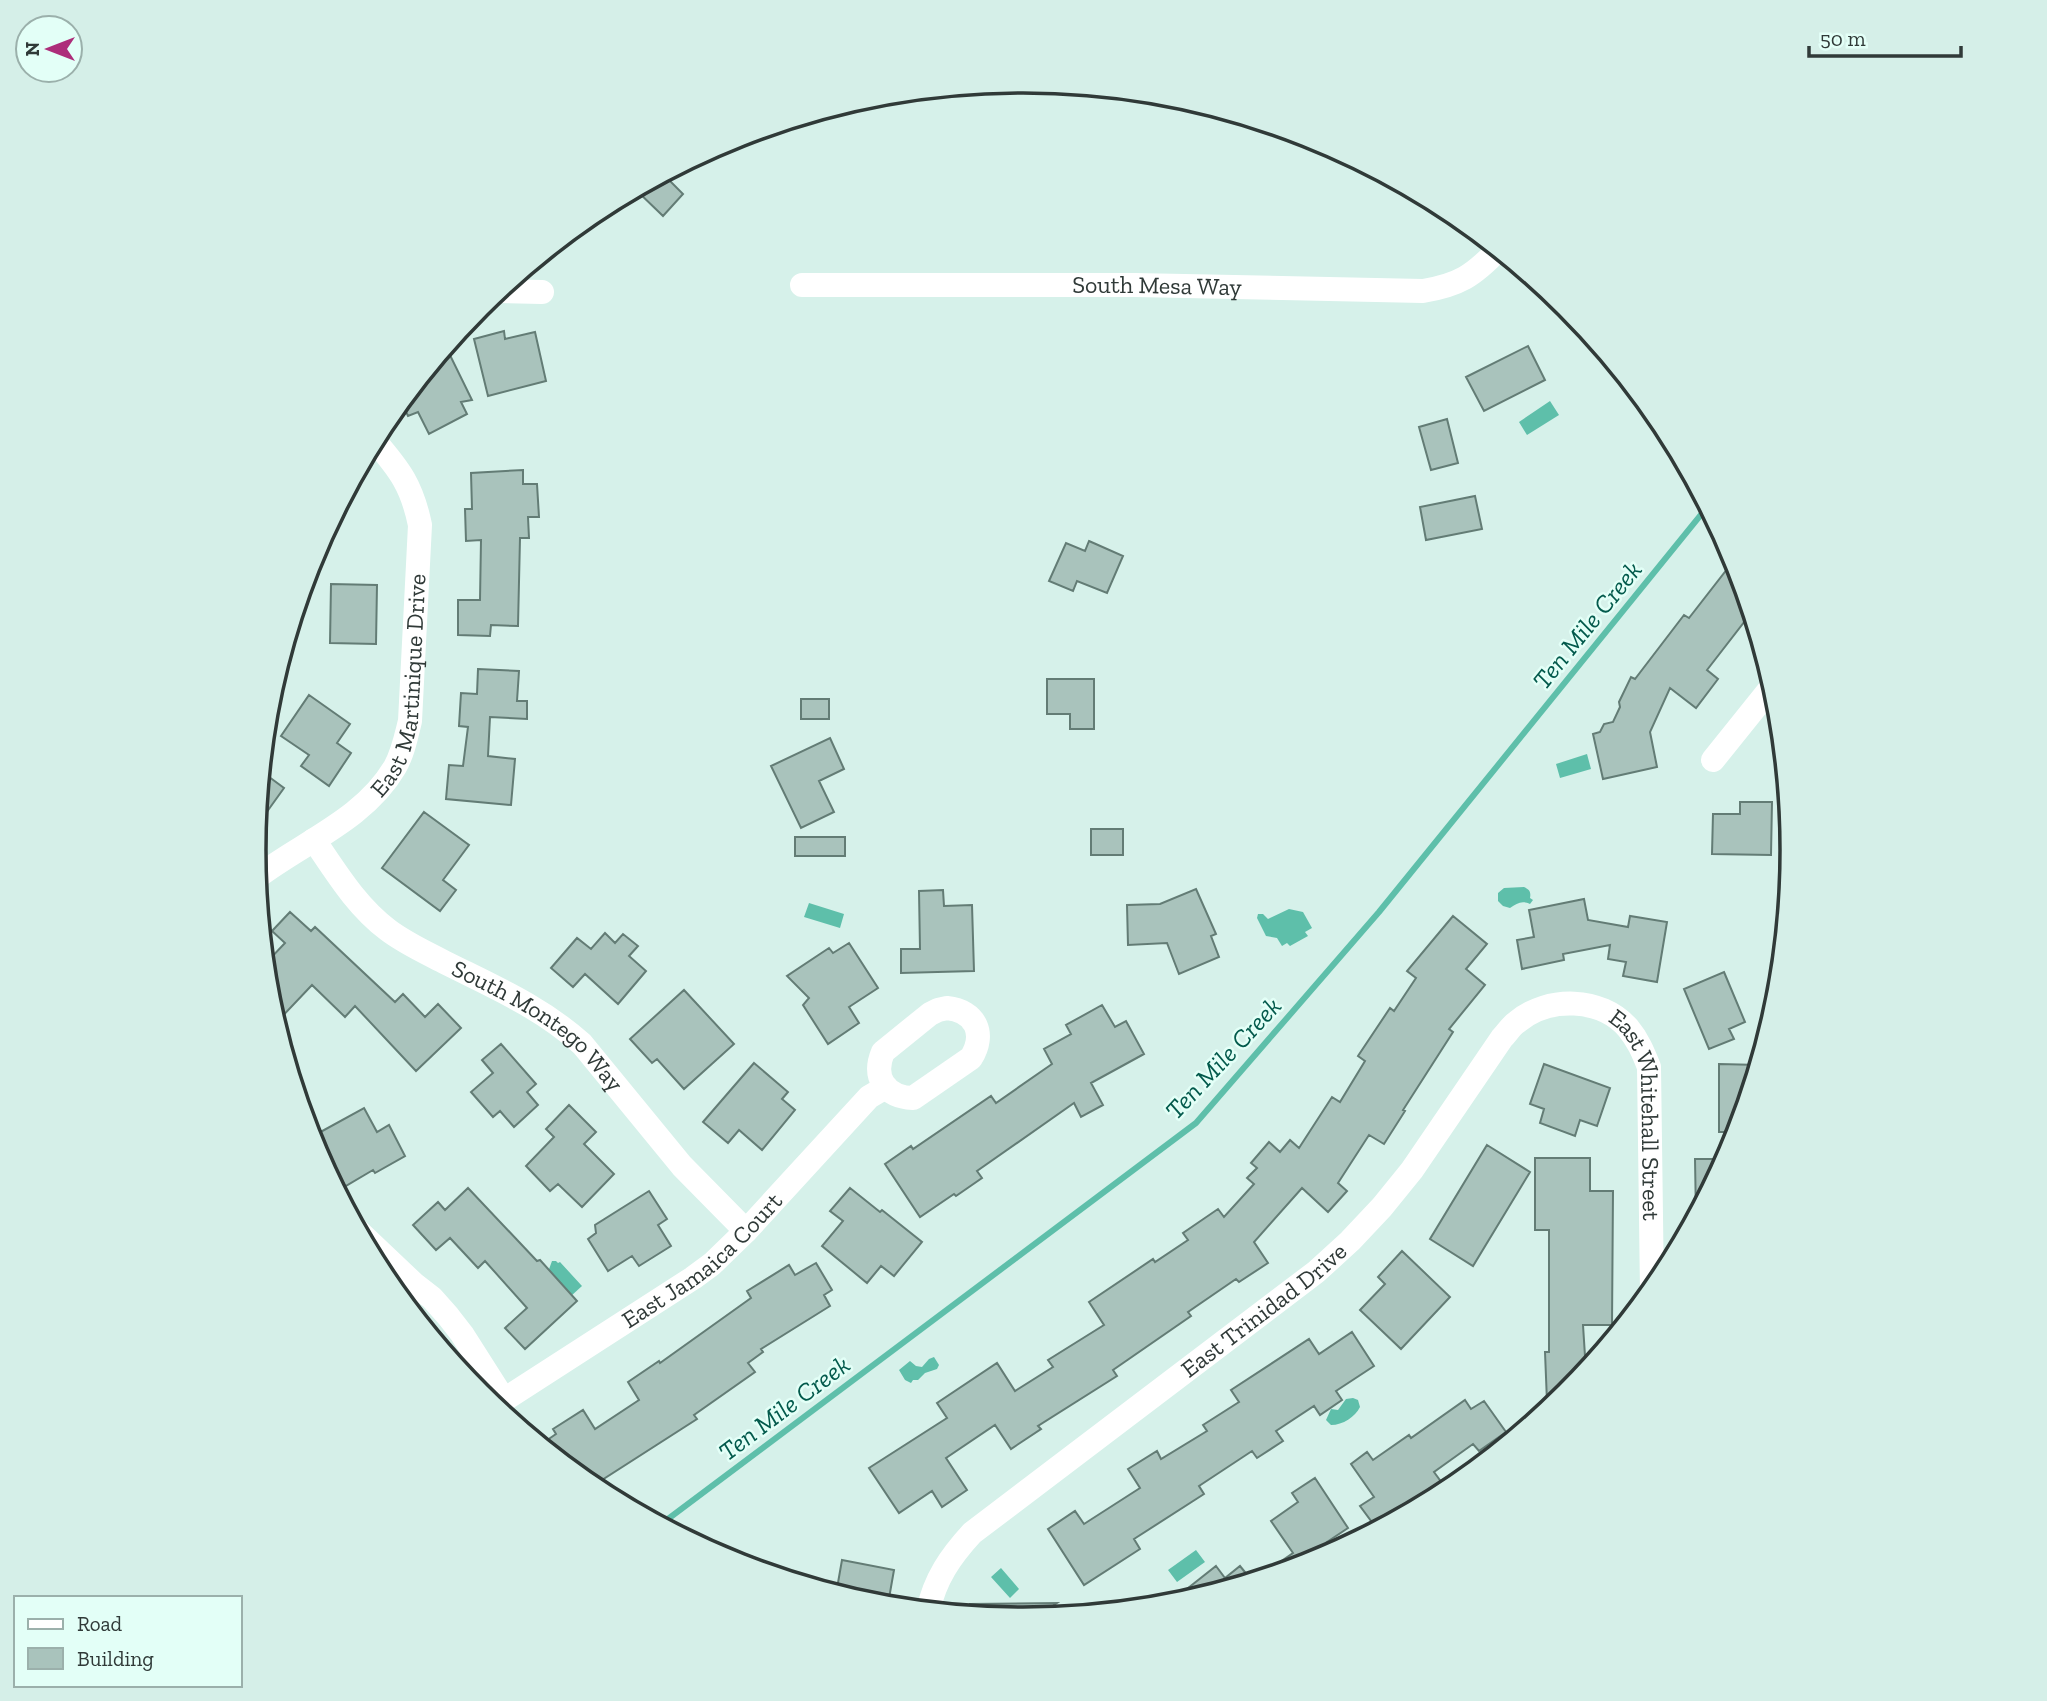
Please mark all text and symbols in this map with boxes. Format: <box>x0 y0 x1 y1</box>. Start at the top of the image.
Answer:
north arrow <box>14 14 84 84</box>
scale bar <box>1809 14 1961 58</box>
text: 50 m <box>1820 26 1866 51</box>
text: N <box>21 42 44 56</box>
street label: South Mesa Way <box>1072 270 1243 301</box>
water label: Ten Mile Creek <box>1526 554 1648 696</box>
street label: East Martinique Drive <box>364 573 431 803</box>
street label: South Montego Way <box>447 953 630 1098</box>
water label: Ten Mile Creek <box>1158 990 1288 1126</box>
street label: East Whitehall Street <box>1604 1002 1666 1221</box>
street label: East Jamaica Court <box>616 1186 788 1334</box>
street label: East Trinidad Drive <box>1175 1236 1352 1383</box>
water label: Ten Mile Creek <box>712 1348 856 1468</box>
legend <box>14 1596 242 1687</box>
text: Road <box>77 1611 123 1636</box>
text: Building <box>77 1646 154 1671</box>

